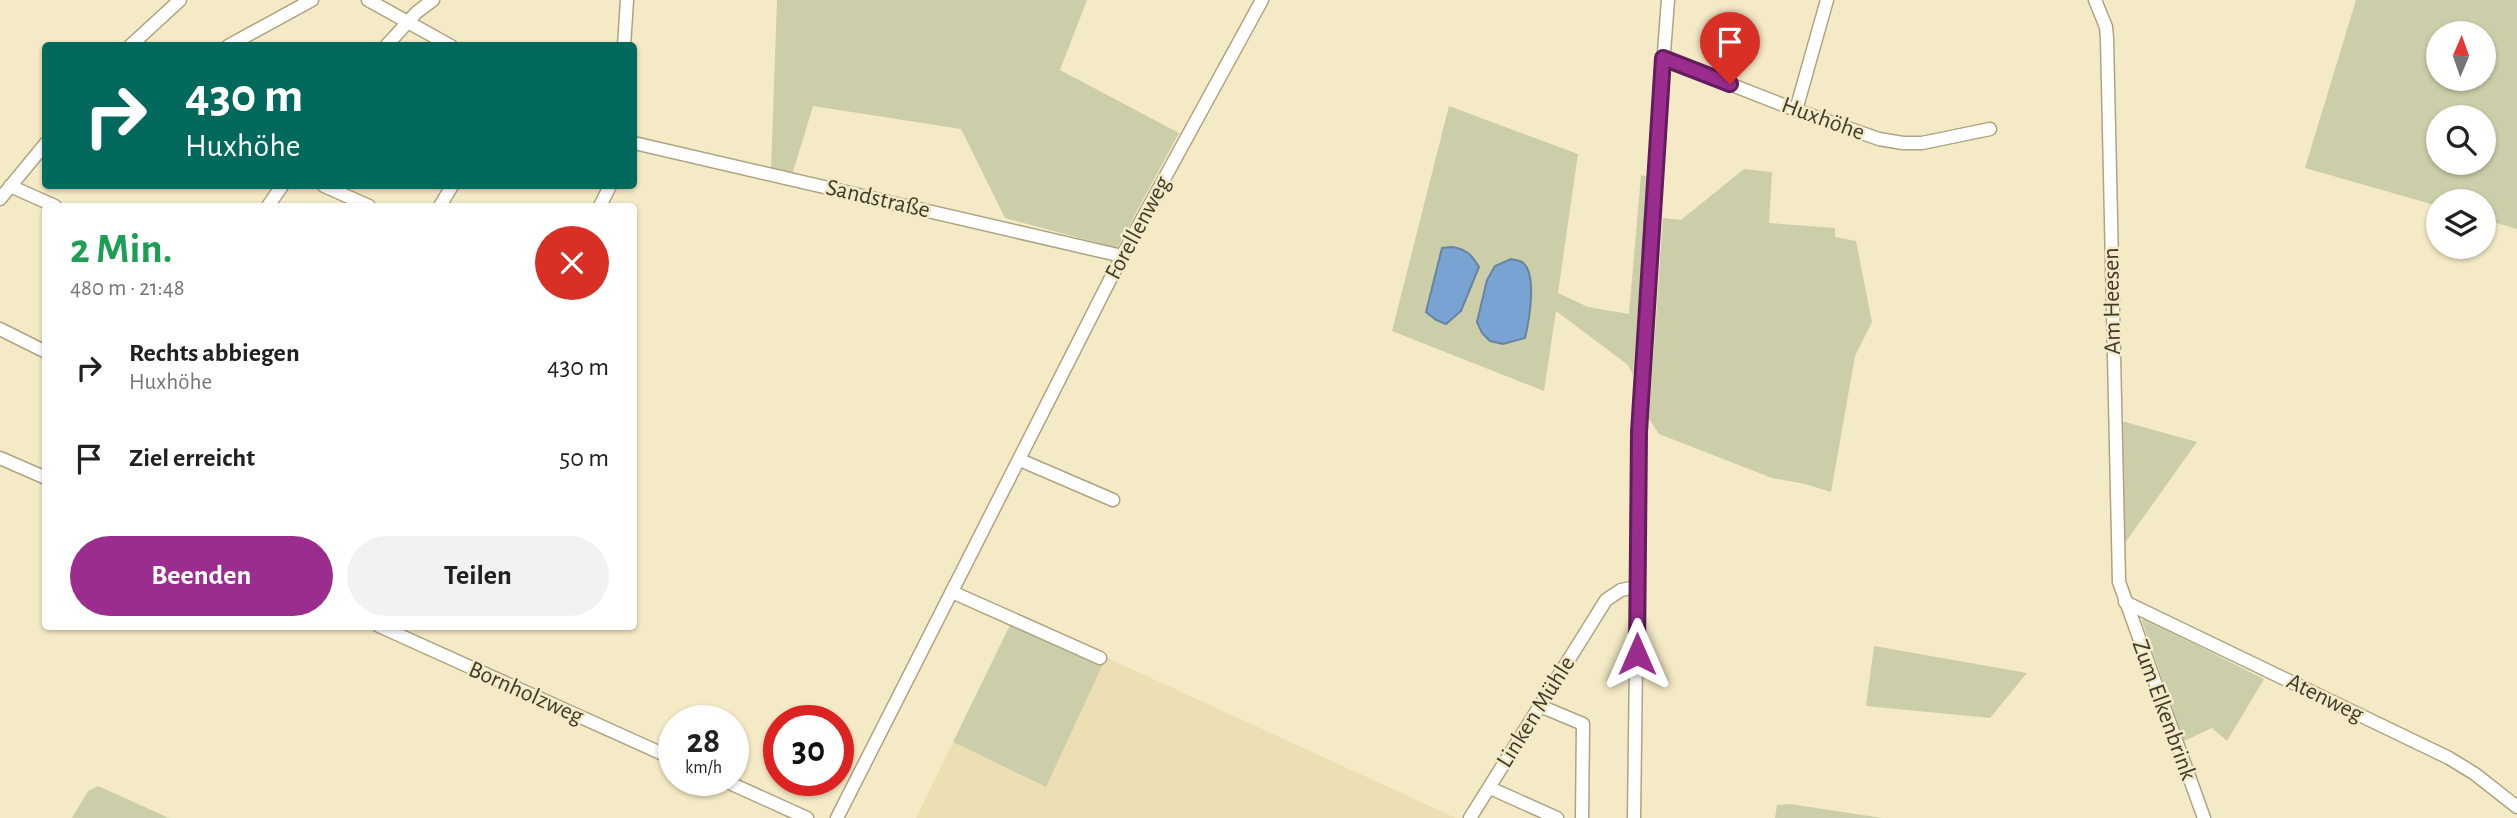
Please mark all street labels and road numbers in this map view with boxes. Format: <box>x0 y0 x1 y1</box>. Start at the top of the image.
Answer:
street label: Huxhöhe <box>1778 93 1868 145</box>
street label: Forellenweg <box>1101 172 1175 284</box>
street label: Sandstraße <box>824 175 932 223</box>
street label: Am Heesen <box>2099 247 2125 355</box>
street label: Zum Elkenbrink <box>2127 636 2201 784</box>
street label: Linken Mühle <box>1492 652 1580 772</box>
street label: Bornholzweg <box>465 657 587 729</box>
street label: Atenweg <box>2283 669 2367 727</box>

